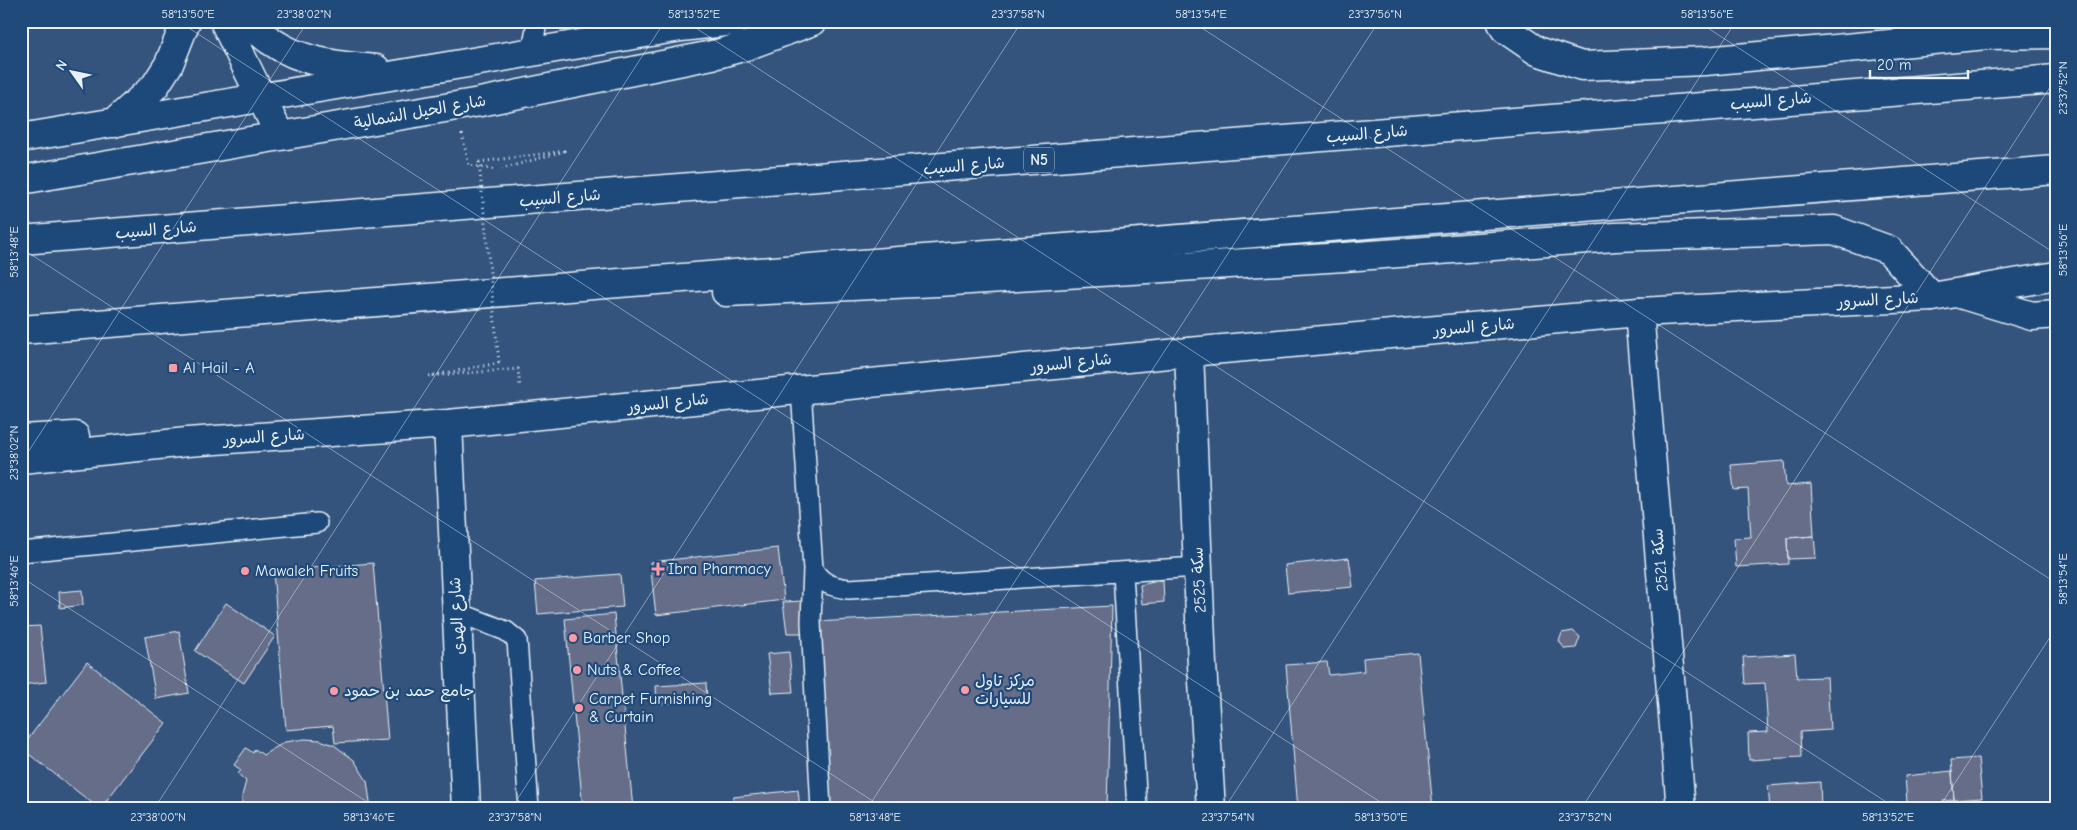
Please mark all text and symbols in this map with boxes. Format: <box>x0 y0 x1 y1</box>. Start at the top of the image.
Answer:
text: 58°13'50"E <box>161 7 215 21</box>
text: 23°38'02"N <box>277 7 331 21</box>
text: 58°13'52"E <box>668 7 720 21</box>
text: 23°37'58"N <box>991 7 1045 21</box>
text: 58°13'54"E <box>1175 7 1227 21</box>
text: 23°37'56"N <box>1348 7 1402 21</box>
text: 58°13'56"E <box>1681 7 1733 21</box>
north arrow <box>48 48 98 98</box>
scale bar <box>1870 48 1967 80</box>
text: 20 m <box>1877 56 1911 74</box>
text: N <box>52 57 71 74</box>
text: 23°37'52"N <box>2056 61 2070 115</box>
street label: شارع السيب <box>1730 88 1813 116</box>
street label: شارع الحيل الشمالية <box>353 92 488 134</box>
street label: شارع السيب <box>1326 121 1409 149</box>
road number: N5 <box>1024 148 1054 172</box>
street label: شارع السيب <box>923 153 1006 181</box>
street label: شارع السيب <box>519 185 602 213</box>
street label: شارع السيب <box>115 217 198 245</box>
text: 58°13'56"E <box>2056 224 2070 276</box>
text: 58°13'48"E <box>7 226 21 278</box>
street label: شارع السرور <box>1835 289 1919 313</box>
street label: شارع السرور <box>1431 314 1516 342</box>
street label: شارع السرور <box>1028 350 1113 378</box>
place label: Al Hail - A <box>183 359 255 377</box>
marker: Al Hail - A <box>167 362 179 374</box>
street label: شارع السرور <box>625 390 710 418</box>
street label: شارع السرور <box>221 425 305 451</box>
text: 23°38'02"N <box>7 426 21 480</box>
street label: سكة 2521 <box>1648 527 1672 593</box>
street label: سكة 2525 <box>1188 547 1210 613</box>
text: 58°13'54"E <box>2056 553 2070 605</box>
text: 58°13'46"E <box>7 555 21 607</box>
place label: Ibra Pharmacy <box>668 560 772 578</box>
place label: Mawaleh Fruits <box>255 562 359 580</box>
marker: Ibra Pharmacy <box>652 563 664 575</box>
marker: Mawaleh Fruits <box>239 565 251 577</box>
street label: شارع الهدى <box>446 577 470 655</box>
place label: Barber Shop <box>583 629 670 647</box>
marker: Barber Shop <box>567 632 579 644</box>
place label: Nuts & Coffee <box>587 661 681 679</box>
marker: Nuts & Coffee <box>571 664 583 676</box>
place label: مركز تاول للسيارات <box>975 672 1035 708</box>
place label: جامع حمد بن حمود <box>344 682 474 702</box>
marker: مركز تاول للسيارات <box>959 684 971 696</box>
marker: جامع حمد بن حمود <box>328 685 340 697</box>
place label: Carpet Furnishing & Curtain <box>589 690 712 726</box>
marker: Carpet Furnishing & Curtain <box>573 702 585 714</box>
text: 23°38'00"N <box>130 810 186 824</box>
text: 58°13'46"E <box>343 810 395 824</box>
text: 23°37'58"N <box>488 810 542 824</box>
text: 58°13'48"E <box>849 810 901 824</box>
text: 23°37'54"N <box>1202 810 1254 824</box>
text: 58°13'50"E <box>1354 810 1408 824</box>
text: 23°37'52"N <box>1558 810 1612 824</box>
text: 58°13'52"E <box>1862 810 1914 824</box>

